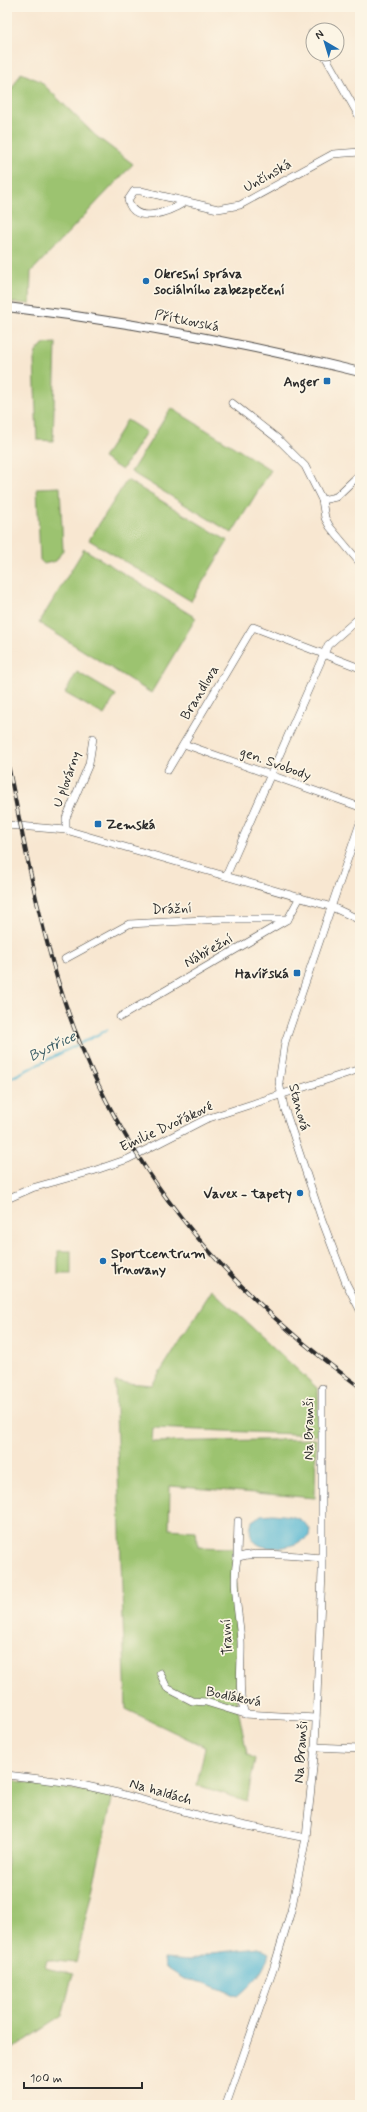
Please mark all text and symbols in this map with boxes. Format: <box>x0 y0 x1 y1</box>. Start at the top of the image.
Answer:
north arrow <box>305 22 345 62</box>
text: N <box>312 27 327 43</box>
street label: Unčínská <box>240 155 295 197</box>
place label: Okresní správa sociálního zabezpečení <box>153 265 285 299</box>
marker: Okresní správa sociálního zabezpečení <box>141 276 151 286</box>
street label: Přítkovská <box>153 306 221 336</box>
place label: Anger <box>283 373 319 394</box>
marker: Anger <box>322 376 332 386</box>
street label: Brandlova <box>176 662 223 723</box>
street label: gen. Svobody <box>238 743 314 785</box>
street label: U plovárny <box>48 749 85 810</box>
place label: Zemská <box>106 816 156 834</box>
marker: Zemská <box>93 819 103 829</box>
street label: Drážní <box>152 899 192 919</box>
street label: Nábřežní <box>181 930 236 972</box>
place label: Havířská <box>235 965 289 983</box>
marker: Havířská <box>292 968 302 978</box>
water label: Bystřice <box>25 1026 81 1067</box>
street label: Stanová <box>284 1082 314 1133</box>
street label: Emilie Dvořákové <box>117 1097 216 1156</box>
place label: Vavex - tapety <box>204 1185 292 1203</box>
marker: Vavex - tapety <box>295 1188 305 1198</box>
place label: Sportcentrum Trnovany <box>111 1245 206 1279</box>
marker: Sportcentrum Trnovany <box>98 1256 108 1266</box>
street label: Na Bramši <box>300 1398 318 1460</box>
street label: Travní <box>217 1618 237 1655</box>
street label: Bodláková <box>205 1683 263 1711</box>
street label: Na Bramši <box>290 1720 312 1784</box>
street label: Na haldách <box>127 1774 194 1810</box>
scale bar <box>24 2064 142 2090</box>
text: 100 m <box>30 2071 62 2087</box>

